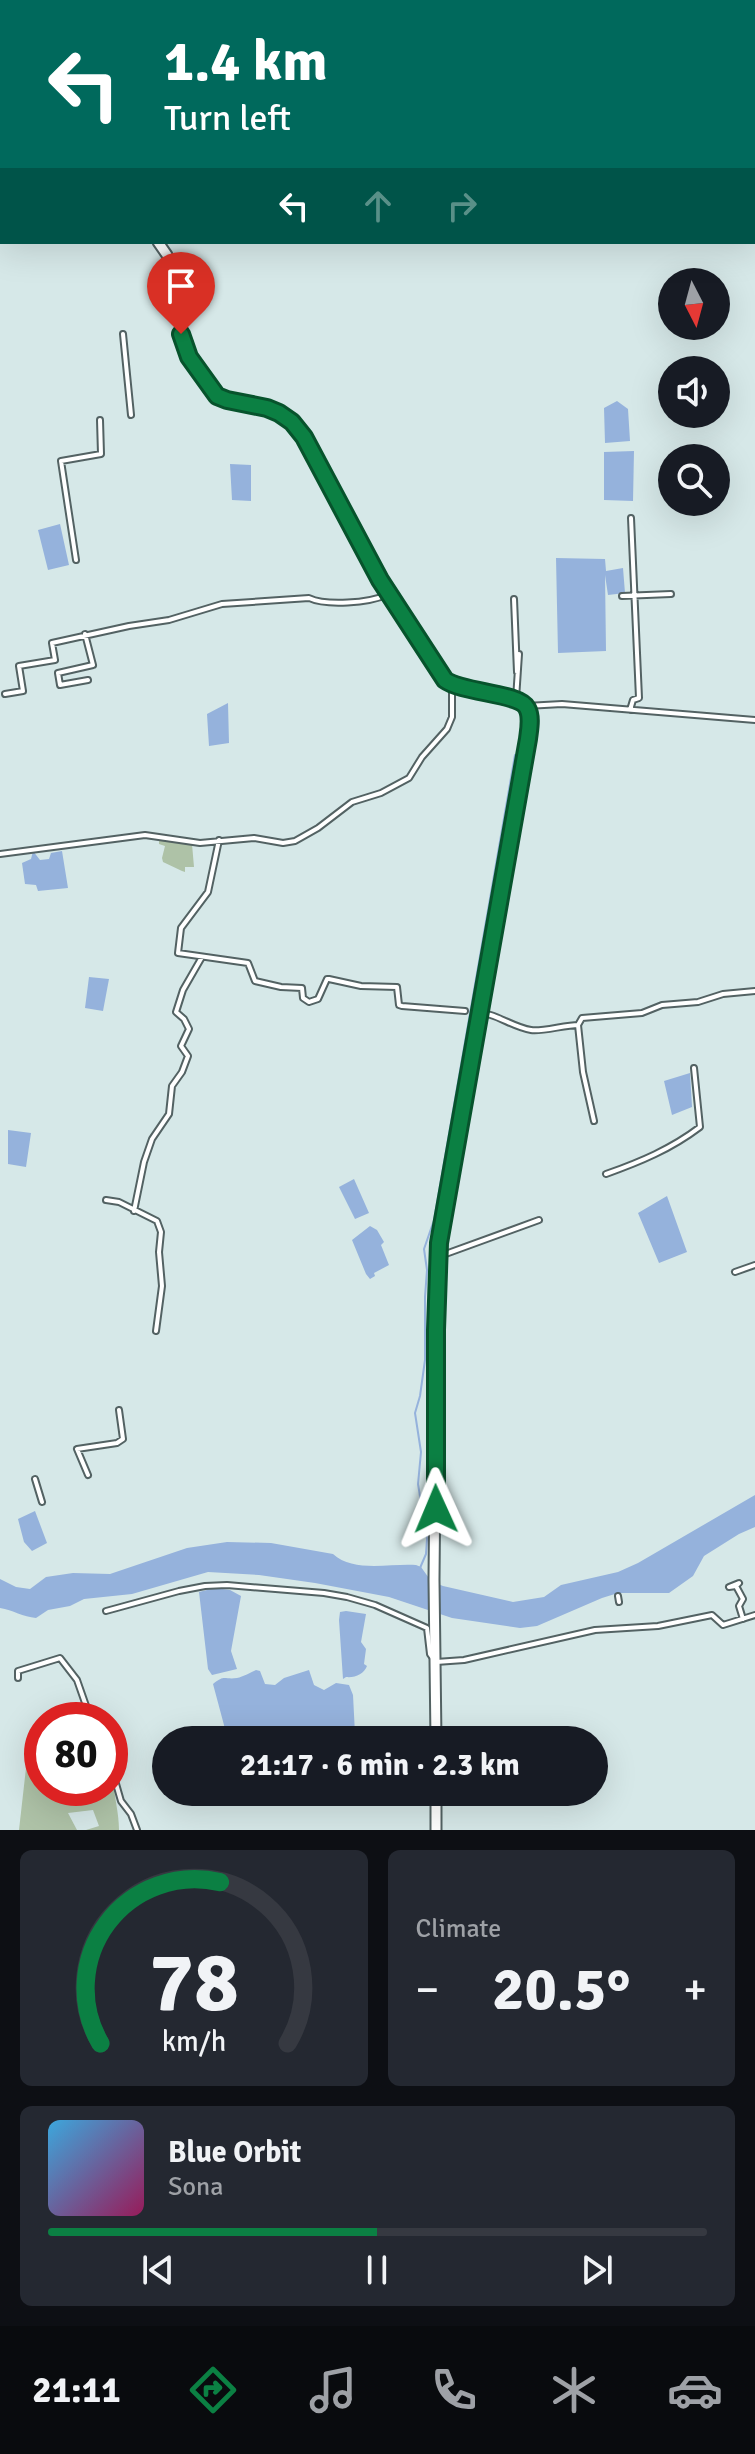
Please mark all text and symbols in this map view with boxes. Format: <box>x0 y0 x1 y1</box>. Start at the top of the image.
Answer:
text: 1.4 km <box>164 27 327 96</box>
icon: left <box>32 32 136 136</box>
text: Turn left <box>164 96 291 141</box>
icon: left <box>272 184 316 228</box>
icon: ahead <box>356 184 400 228</box>
icon: right <box>440 184 484 228</box>
pin <box>147 252 215 334</box>
icon: arrive <box>159 264 203 308</box>
north arrow <box>658 268 730 340</box>
map controls <box>658 268 730 516</box>
button: sound <box>658 356 730 428</box>
button: search <box>658 444 730 516</box>
position arrow <box>394 1467 478 1551</box>
speed limit sign: 80 <box>24 1702 128 1806</box>
text: 21:17 · 6 min · 2.3 km <box>240 1747 520 1784</box>
text: Climate <box>416 1913 501 1945</box>
text: 78 <box>149 1932 239 2034</box>
text: 20.5° <box>492 1953 630 2027</box>
text: − <box>416 1963 439 2017</box>
text: + <box>683 1963 707 2017</box>
text: km/h <box>161 2024 226 2059</box>
text: Blue Orbit <box>168 2134 301 2171</box>
text: Sona <box>168 2171 223 2203</box>
icon: previous <box>136 2248 180 2292</box>
icon: pause <box>355 2248 399 2292</box>
icon: next <box>575 2248 619 2292</box>
icon: directions <box>185 2362 241 2418</box>
icon: music <box>305 2362 361 2418</box>
icon: phone <box>426 2362 482 2418</box>
icon: climate <box>546 2362 602 2418</box>
icon: car <box>667 2362 723 2418</box>
text: 21:11 <box>32 2368 121 2413</box>

